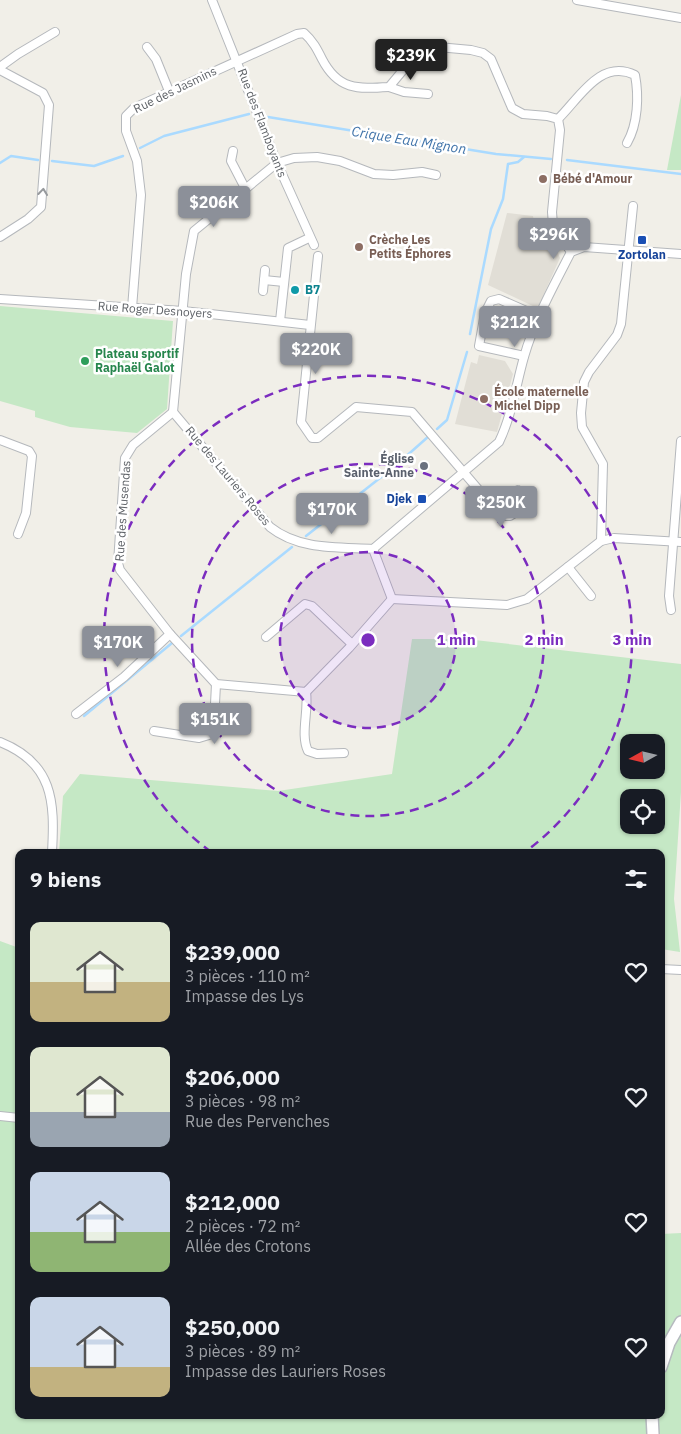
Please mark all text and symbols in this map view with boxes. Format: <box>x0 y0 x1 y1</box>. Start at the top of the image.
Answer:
pin: $239K <box>376 38 446 81</box>
text: $239K <box>386 45 436 65</box>
street label: Rue des Jasmins <box>131 63 219 116</box>
street label: Rue des Flamboyants <box>235 66 290 180</box>
water label: Crique Eau Mignon <box>350 122 468 158</box>
place label: Bébé d'Amour <box>553 171 632 186</box>
marker: Bébé d'Amour <box>537 173 549 185</box>
pin: $206K <box>179 186 249 228</box>
one-way arrow <box>37 188 48 196</box>
text: $206K <box>189 192 239 212</box>
pin: $296K <box>519 218 589 260</box>
text: $296K <box>529 224 579 244</box>
place label: Crèche Les Petits Éphores <box>369 232 451 261</box>
marker: Zortolan <box>636 234 648 246</box>
marker: Crèche Les Petits Éphores <box>353 241 365 253</box>
place label: Zortolan <box>618 247 666 262</box>
place label: B7 <box>305 282 320 297</box>
marker: B7 <box>289 284 301 296</box>
street label: Rue Roger Desnoyers <box>97 298 213 321</box>
pin: $212K <box>480 306 550 348</box>
text: $212K <box>490 312 540 332</box>
pin: $220K <box>281 332 351 375</box>
text: $220K <box>291 339 341 359</box>
place label: Plateau sportif Raphaël Galot <box>95 346 179 375</box>
marker: Plateau sportif Raphaël Galot <box>79 355 91 367</box>
place label: École maternelle Michel Dipp <box>494 383 589 413</box>
marker: École maternelle Michel Dipp <box>478 393 490 405</box>
street label: Rue des Lauriers Roses <box>182 423 274 528</box>
place label: Église Sainte-Anne <box>344 450 414 480</box>
street label: Rue des Musendas <box>111 460 134 562</box>
marker: Église Sainte-Anne <box>418 460 430 472</box>
pin: $250K <box>466 486 536 528</box>
place label: Djek <box>387 491 412 506</box>
pin: $170K <box>297 492 367 535</box>
text: $250K <box>476 492 526 512</box>
marker: Djek <box>416 493 428 505</box>
text: $170K <box>307 499 357 519</box>
pin: $170K <box>83 626 153 668</box>
text: 1 min <box>436 630 476 649</box>
text: 2 min <box>524 630 564 649</box>
text: 3 min <box>612 630 652 649</box>
centre of rings <box>359 631 377 649</box>
text: $170K <box>93 632 143 652</box>
pin: $151K <box>180 702 250 745</box>
text: $151K <box>190 709 240 729</box>
north arrow <box>620 734 665 779</box>
map controls <box>620 734 665 834</box>
button: locate <box>620 789 665 834</box>
text: 9 biens <box>30 865 101 893</box>
icon: filters <box>622 865 650 893</box>
text: $239,000 <box>185 938 280 966</box>
icon: home <box>70 942 130 1002</box>
icon: heart <box>622 958 650 986</box>
text: 3 pièces · 110 m² <box>185 966 310 986</box>
text: Impasse des Lys <box>185 986 304 1006</box>
text: $206,000 <box>185 1063 280 1091</box>
icon: home <box>70 1067 130 1127</box>
icon: heart <box>622 1083 650 1111</box>
text: 3 pièces · 98 m² <box>185 1091 300 1111</box>
text: Rue des Pervenches <box>185 1111 330 1131</box>
text: $212,000 <box>185 1188 280 1216</box>
icon: home <box>70 1192 130 1252</box>
icon: heart <box>622 1208 650 1236</box>
text: 2 pièces · 72 m² <box>185 1216 300 1236</box>
text: Allée des Crotons <box>185 1236 311 1256</box>
text: $250,000 <box>185 1313 280 1341</box>
icon: home <box>70 1317 130 1377</box>
icon: heart <box>622 1333 650 1361</box>
text: 3 pièces · 89 m² <box>185 1341 300 1361</box>
text: Impasse des Lauriers Roses <box>185 1361 386 1381</box>

